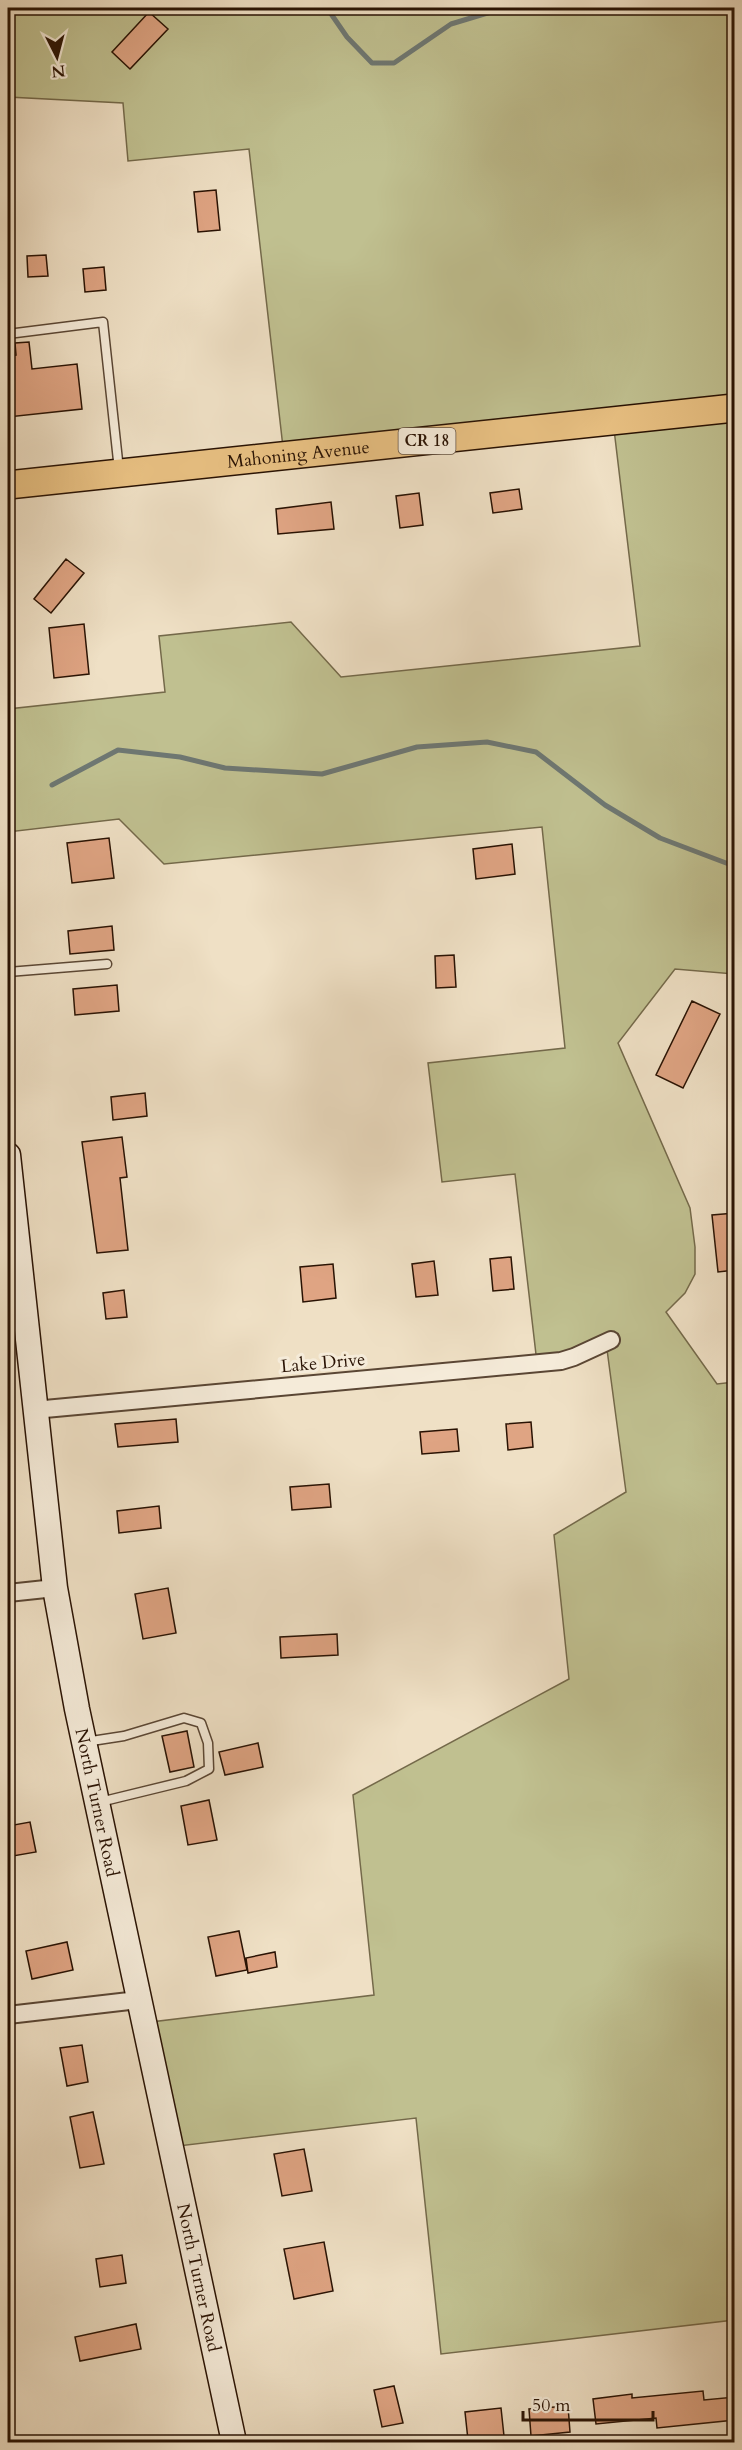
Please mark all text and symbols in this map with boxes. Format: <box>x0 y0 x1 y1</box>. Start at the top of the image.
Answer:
north arrow <box>27 27 87 87</box>
text: N <box>50 59 67 83</box>
road number: CR 18 <box>398 428 456 454</box>
street label: Mahoning Avenue <box>226 434 371 474</box>
street label: Lake Drive <box>280 1347 366 1379</box>
street label: North Turner Road <box>69 1726 125 1879</box>
street label: North Turner Road <box>171 2201 227 2355</box>
scale bar <box>523 2384 654 2422</box>
text: 50 m <box>532 2393 571 2418</box>

